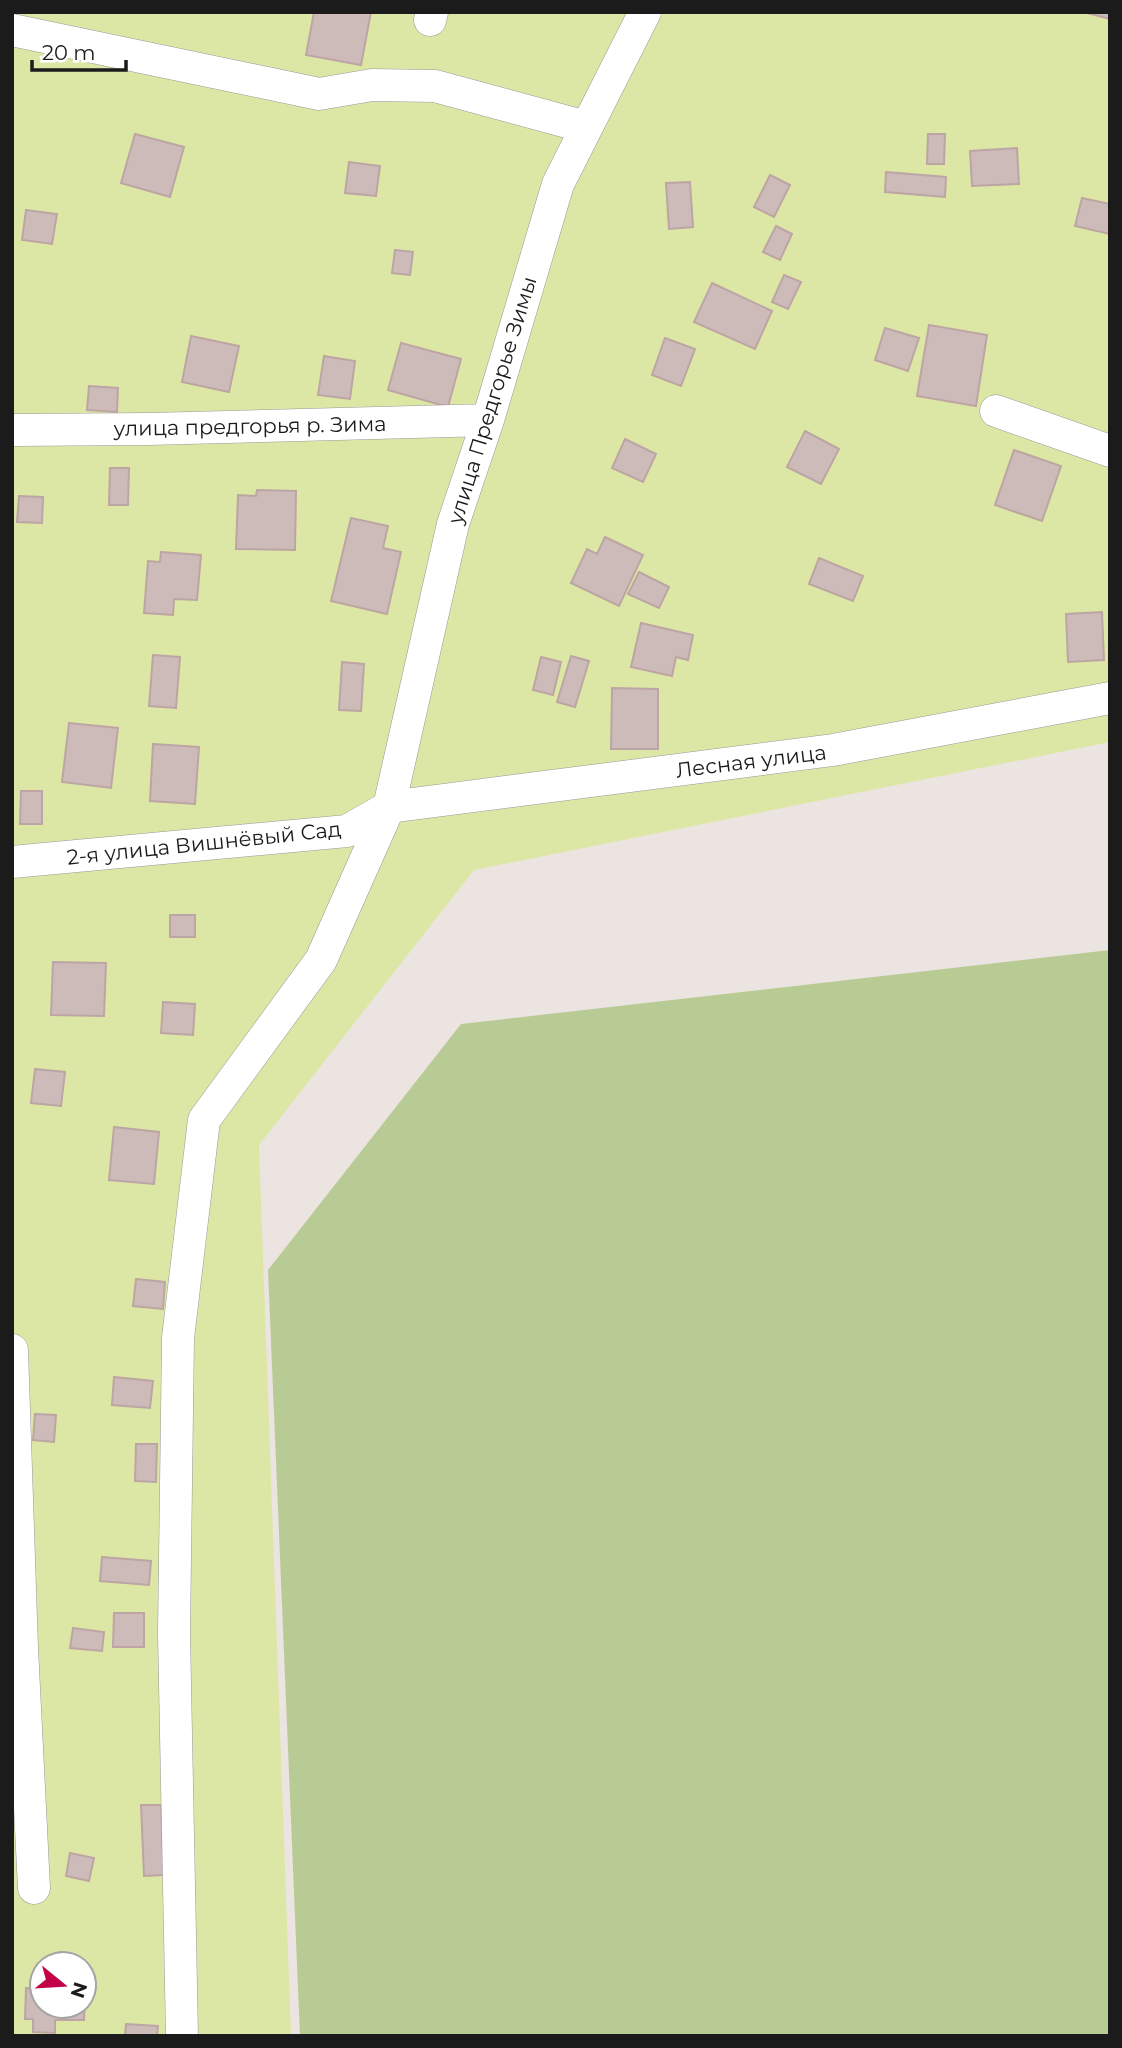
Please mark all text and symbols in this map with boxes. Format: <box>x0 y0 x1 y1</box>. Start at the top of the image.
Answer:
scale bar <box>32 28 126 72</box>
text: 20 m <box>42 40 96 65</box>
street label: улица Предгорье Зимы <box>442 273 542 528</box>
street label: улица предгорья р. Зима <box>112 411 387 441</box>
street label: Лесная улица <box>674 739 828 783</box>
street label: 2-я улица Вишнёвый Сад <box>66 816 342 870</box>
north arrow <box>28 1950 98 2020</box>
text: N <box>65 1979 92 2001</box>

